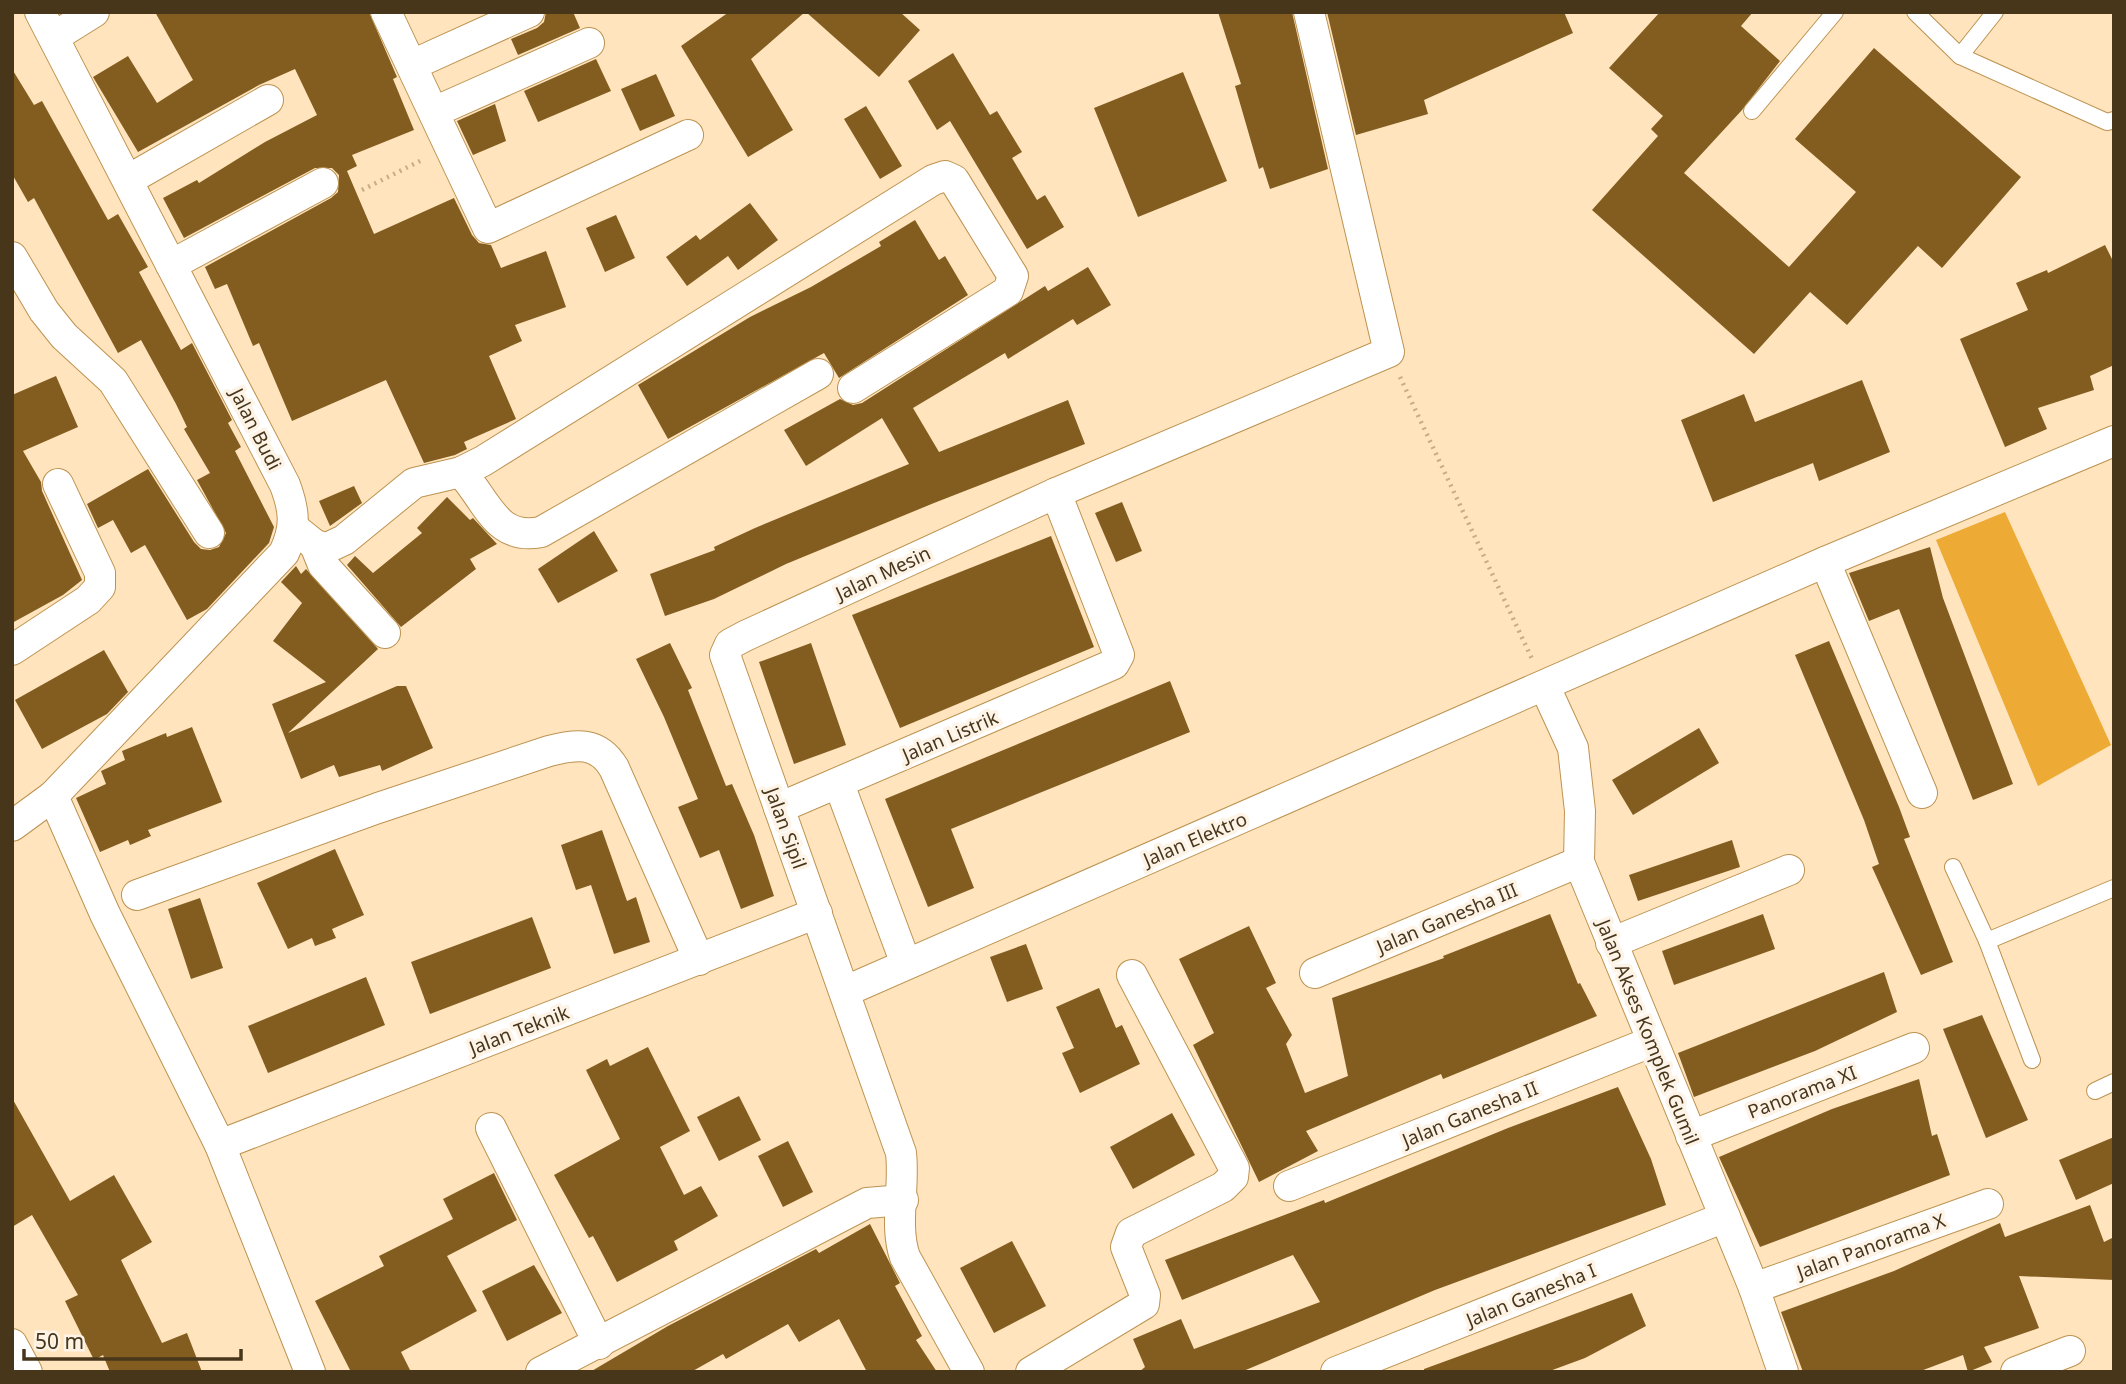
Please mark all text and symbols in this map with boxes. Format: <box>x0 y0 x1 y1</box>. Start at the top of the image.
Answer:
street label: Jalan Budi <box>223 382 288 474</box>
street label: Jalan Mesin <box>830 540 935 607</box>
street label: Jalan Listrik <box>896 704 1002 769</box>
street label: Jalan Sipil <box>759 782 813 872</box>
street label: Jalan Elektro <box>1137 805 1251 873</box>
street label: Jalan Ganesha III <box>1371 877 1521 960</box>
street label: Jalan Akses Komplek Gumil <box>1590 914 1705 1149</box>
street label: Jalan Teknik <box>463 999 573 1062</box>
street label: Panorama XI <box>1744 1059 1860 1125</box>
street label: Jalan Ganesha II <box>1396 1075 1542 1154</box>
street label: Jalan Panorama X <box>1791 1207 1950 1286</box>
street label: Jalan Ganesha I <box>1460 1257 1600 1334</box>
scale bar <box>24 1318 242 1362</box>
text: 50 m <box>35 1327 84 1355</box>

